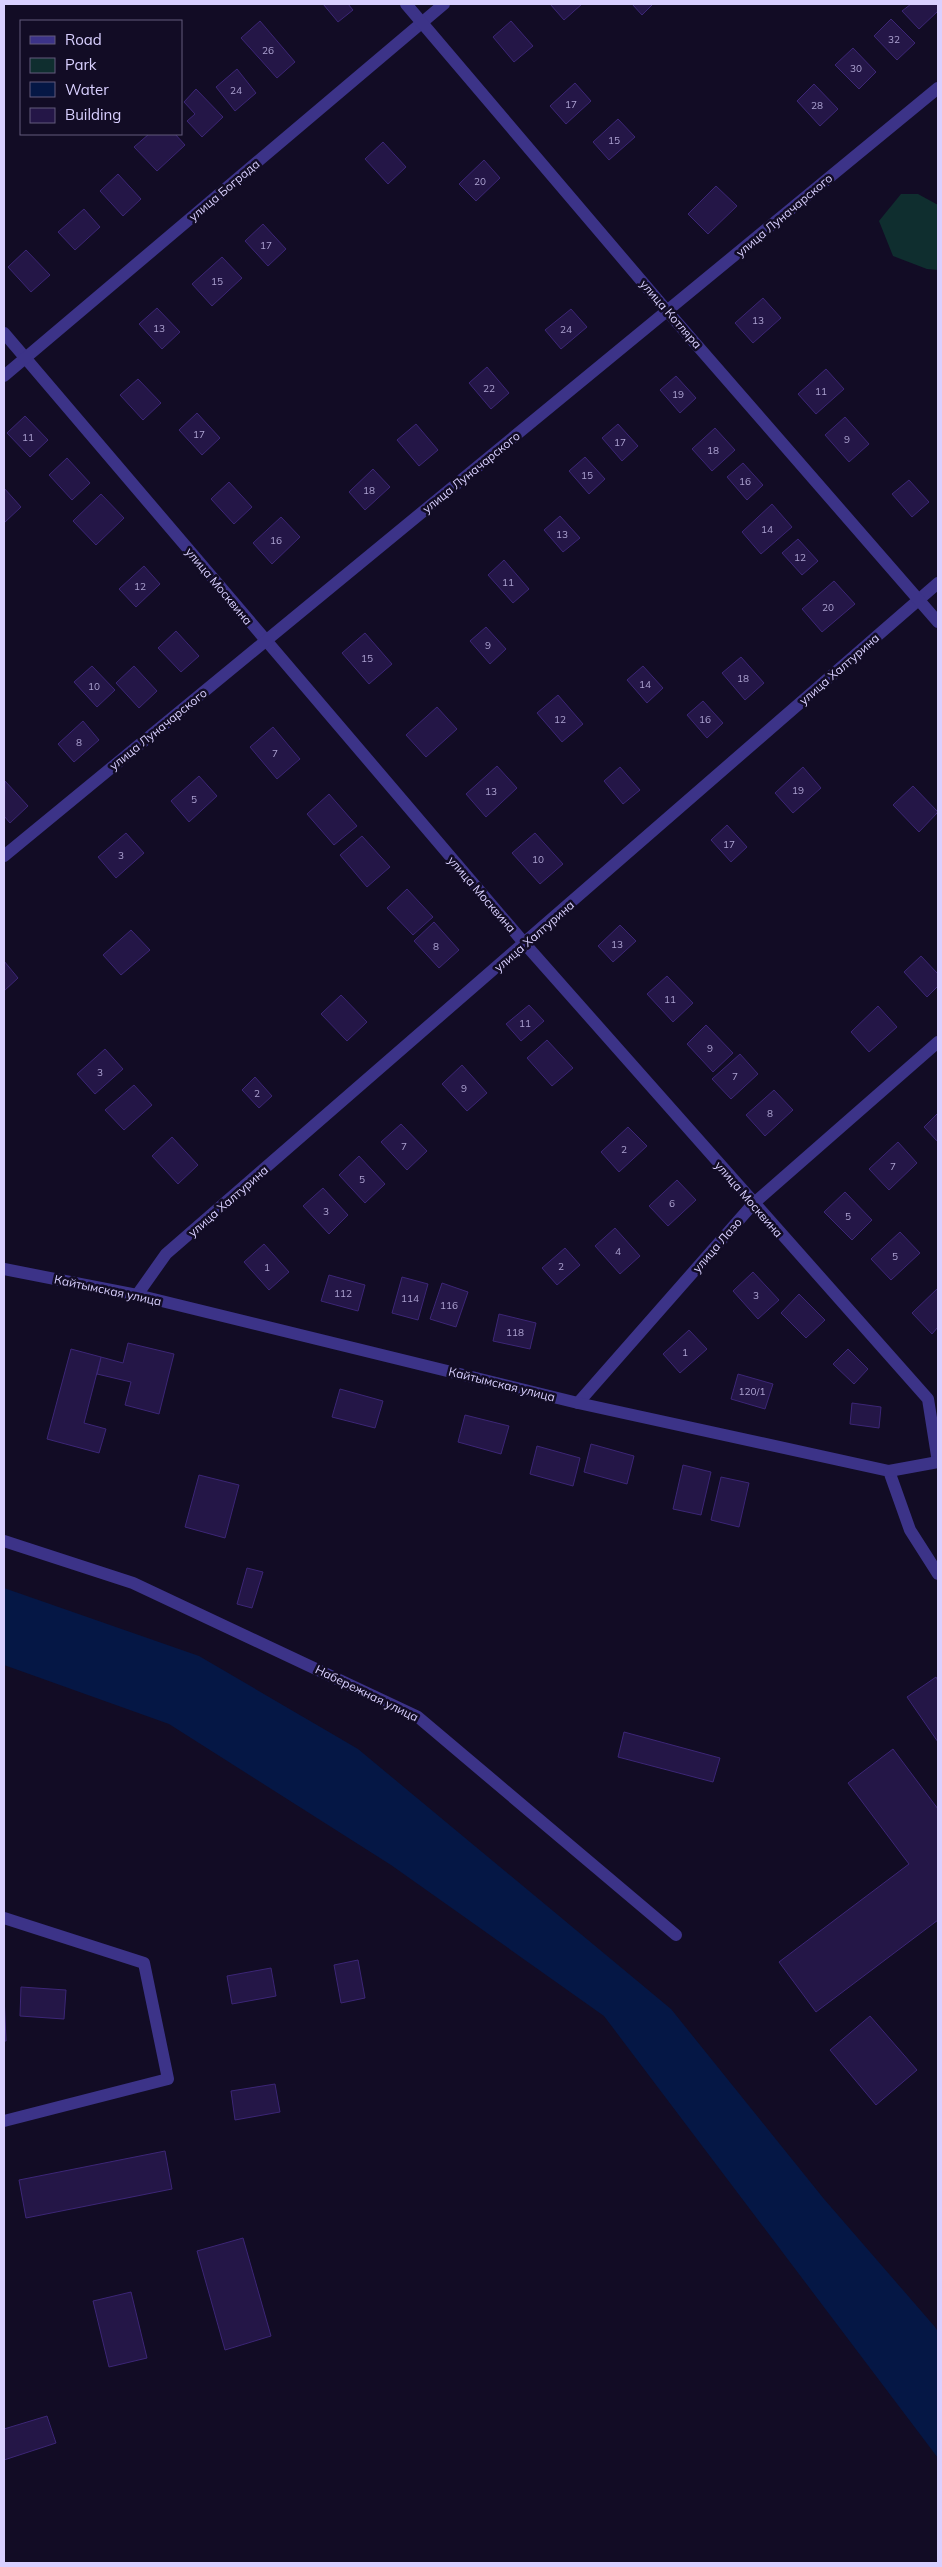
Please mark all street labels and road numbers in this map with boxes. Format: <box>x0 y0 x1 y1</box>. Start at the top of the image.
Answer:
street label: улица Бограда <box>186 156 262 224</box>
street label: улица Луначарского <box>733 170 835 260</box>
street label: улица Котляра <box>637 276 705 352</box>
street label: улица Луначарского <box>419 428 523 516</box>
street label: улица Москвина <box>182 544 256 628</box>
street label: улица Халтурина <box>796 630 882 708</box>
street label: улица Луначарского <box>106 685 210 773</box>
street label: улица Москвина <box>445 853 519 935</box>
street label: улица Халтурина <box>491 897 577 975</box>
street label: улица Москвина <box>712 1158 786 1240</box>
street label: улица Халтурина <box>185 1162 271 1240</box>
street label: улица Лазо <box>689 1215 745 1275</box>
street label: Кайтымская улица <box>53 1271 163 1309</box>
street label: Кайтымская улица <box>447 1363 557 1405</box>
street label: Набережная улица <box>313 1661 421 1725</box>

